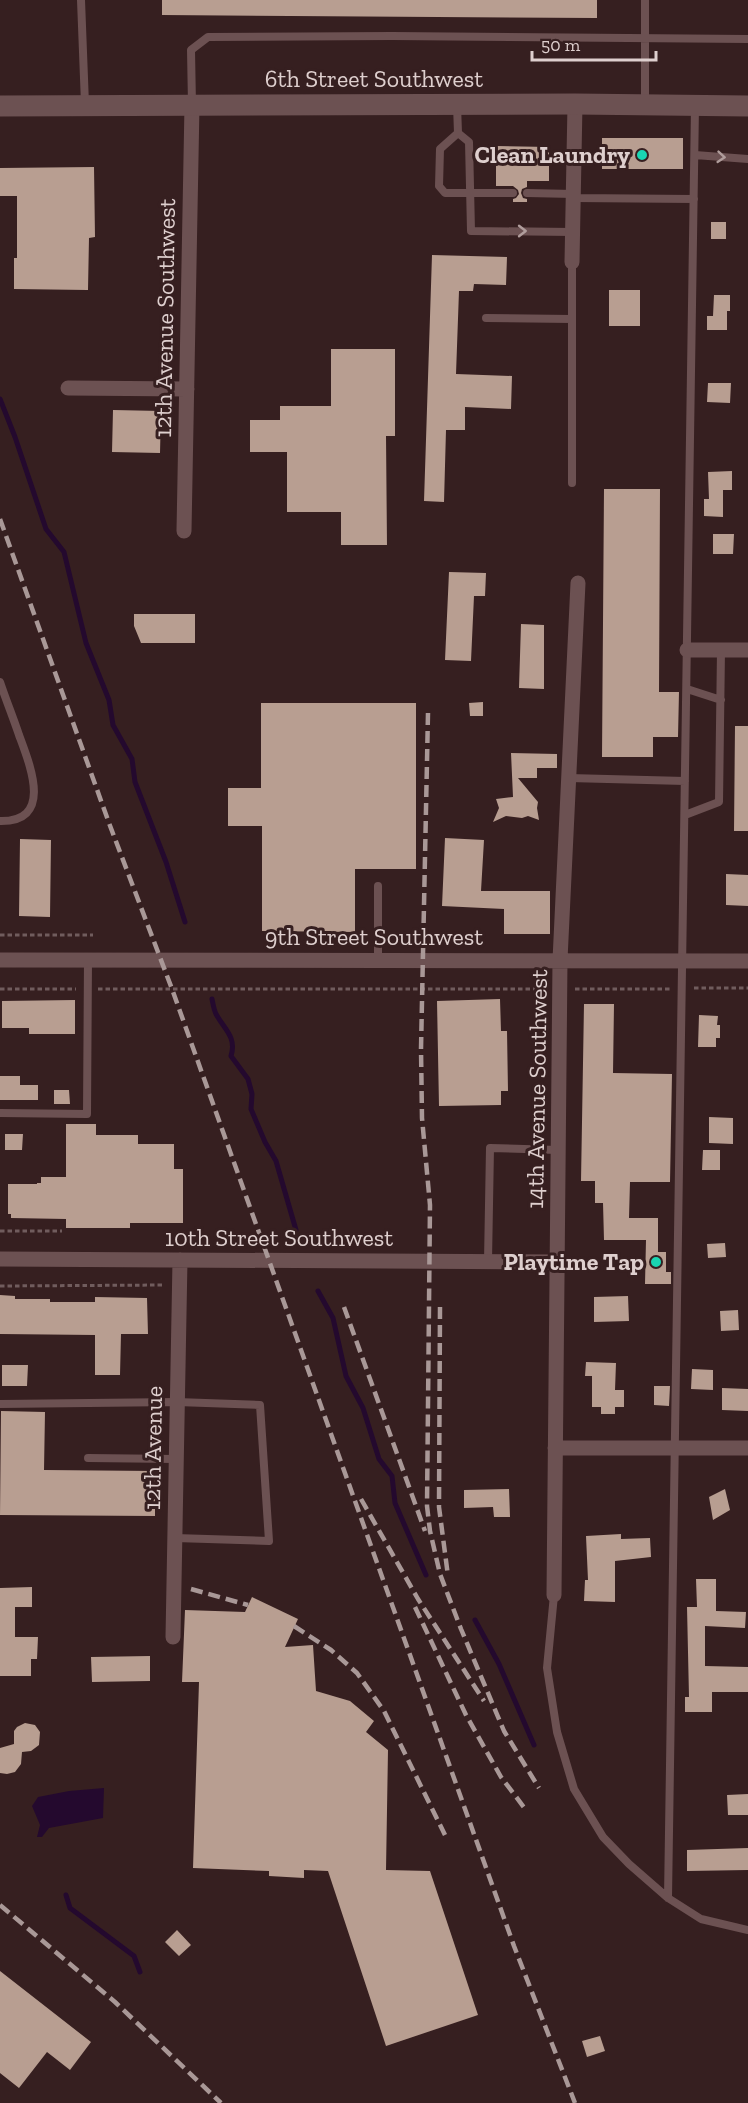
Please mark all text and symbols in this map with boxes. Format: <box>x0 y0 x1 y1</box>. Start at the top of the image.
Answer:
scale bar <box>532 24 656 62</box>
text: 50 m <box>541 34 581 56</box>
street label: 6th Street Southwest <box>265 64 483 93</box>
place label: Clean Laundry <box>474 140 630 169</box>
marker: Clean Laundry <box>635 148 649 162</box>
one-way arrow <box>717 150 726 163</box>
street label: 12th Avenue Southwest <box>148 198 181 438</box>
one-way arrow <box>518 225 527 237</box>
street label: 9th Street Southwest <box>265 922 483 951</box>
street label: 14th Avenue Southwest <box>520 969 553 1209</box>
street label: 10th Street Southwest <box>165 1223 393 1252</box>
place label: Playtime Tap <box>503 1247 644 1276</box>
marker: Playtime Tap <box>649 1255 663 1269</box>
street label: 12th Avenue <box>137 1386 168 1510</box>

